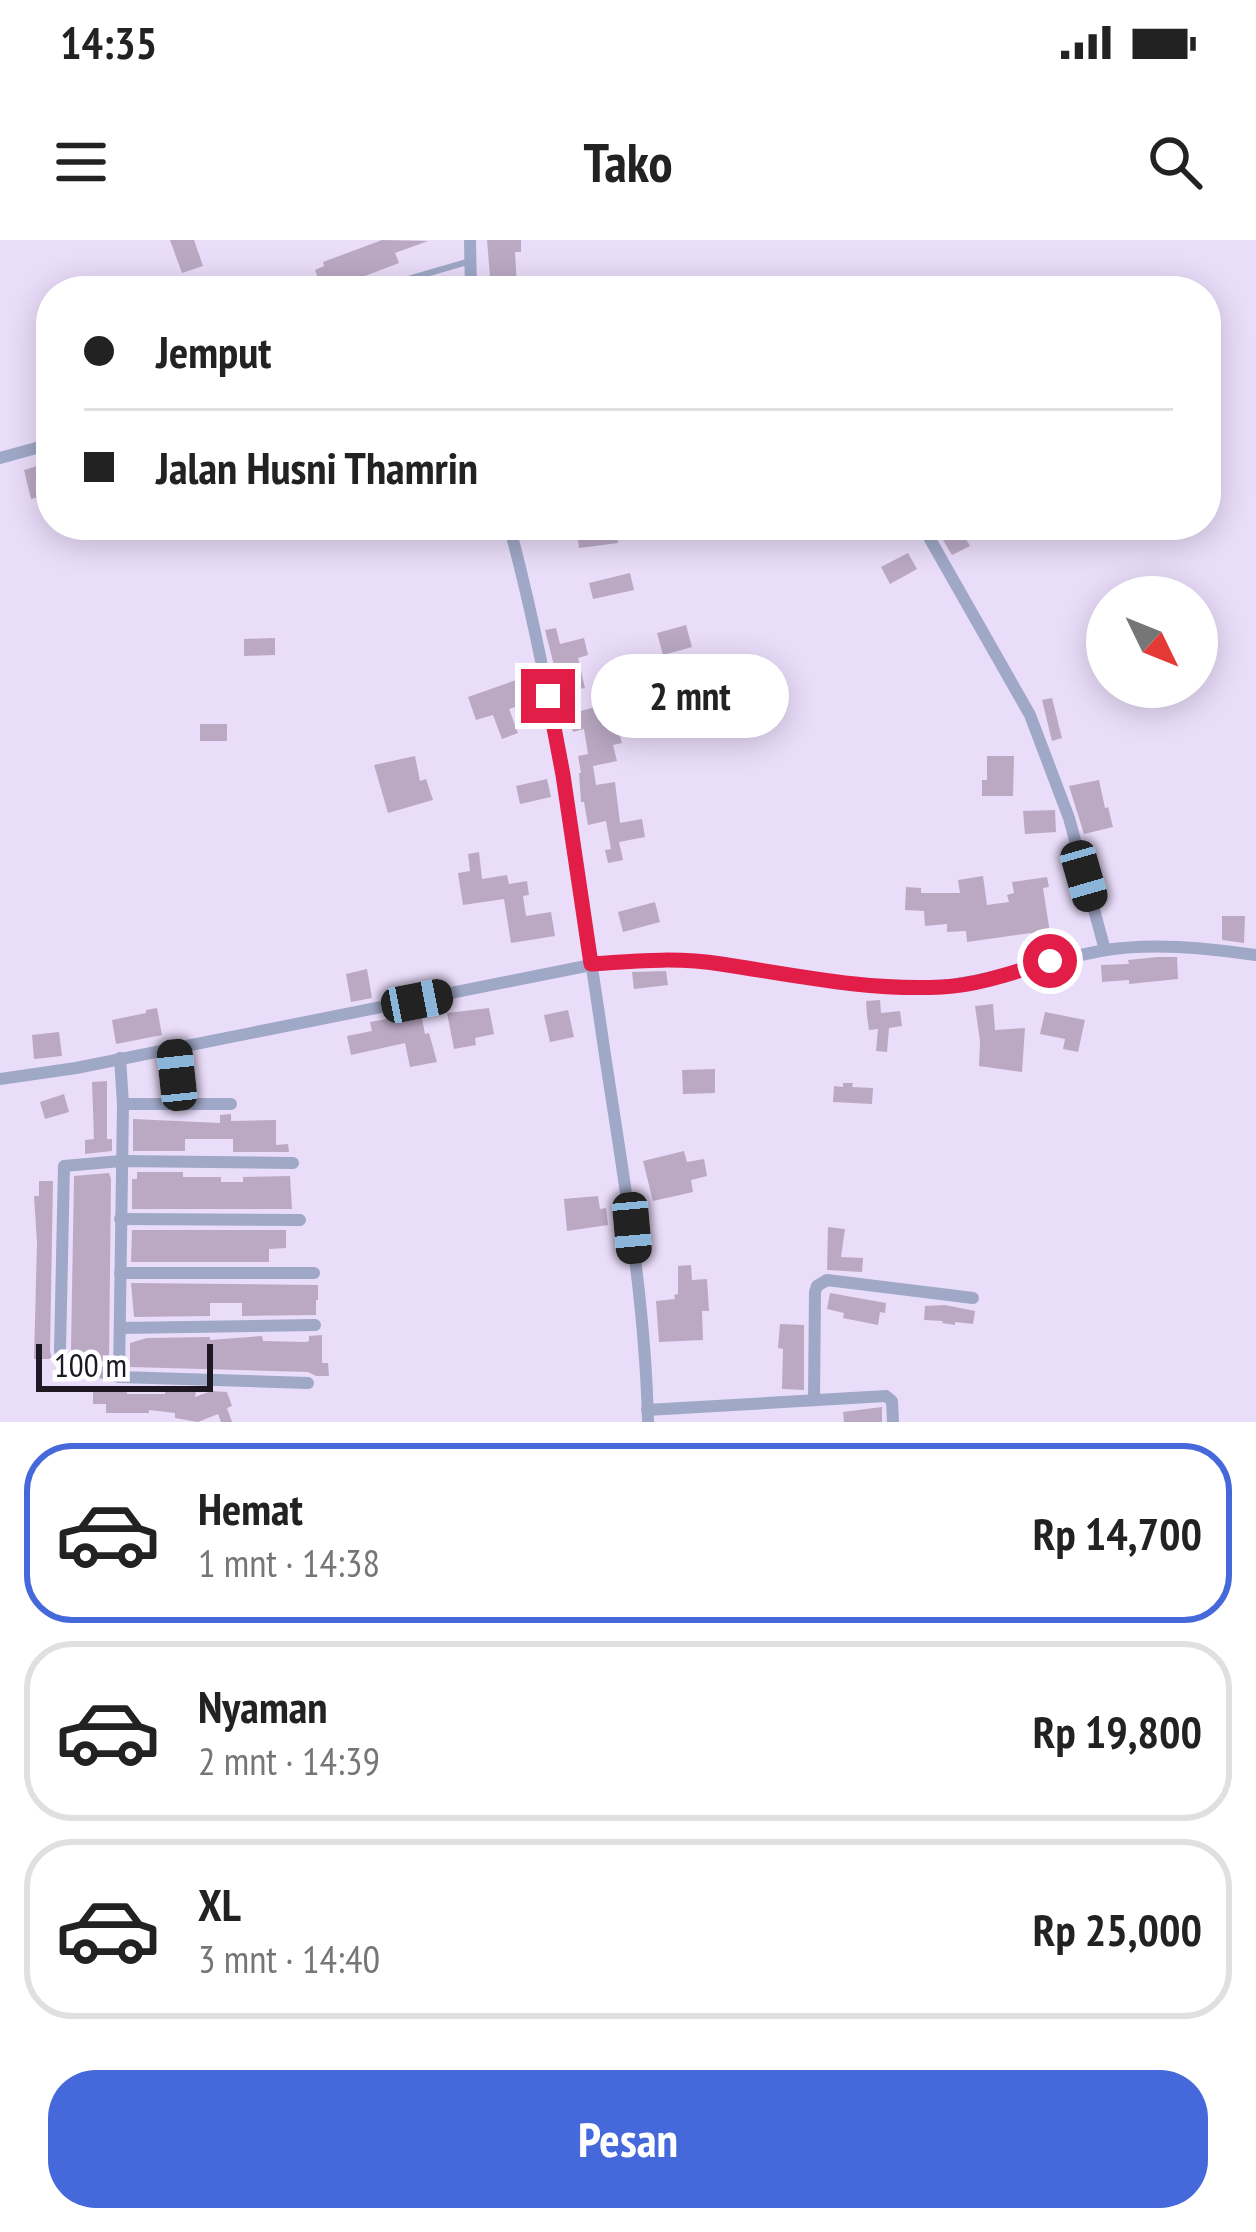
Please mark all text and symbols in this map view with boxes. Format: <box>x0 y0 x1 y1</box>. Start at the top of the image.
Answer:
text: 14:35 <box>60 13 157 71</box>
text: Tako <box>584 127 673 197</box>
icon: menu <box>48 129 114 195</box>
icon: search <box>1142 129 1208 195</box>
text: Jemput <box>156 322 271 380</box>
text: Jalan Husni Thamrin <box>156 438 478 496</box>
north arrow <box>1086 576 1218 708</box>
map controls <box>1086 576 1218 708</box>
callout: 2 mnt <box>590 654 788 738</box>
route end <box>521 669 575 723</box>
text: 2 mnt <box>649 670 731 721</box>
car <box>1057 836 1111 916</box>
route start <box>1023 934 1077 988</box>
car <box>378 976 456 1026</box>
car <box>155 1037 199 1113</box>
car <box>611 1191 653 1265</box>
scale bar <box>36 1338 213 1391</box>
text: 100 m <box>54 1343 127 1386</box>
icon: car <box>54 1479 162 1587</box>
text: Hemat <box>198 1479 303 1537</box>
text: Rp 14,700 <box>1033 1504 1202 1562</box>
text: 1 mnt · 14:38 <box>198 1537 380 1588</box>
icon: car <box>54 1677 162 1785</box>
text: Nyaman <box>198 1677 328 1735</box>
text: Rp 19,800 <box>1033 1702 1202 1760</box>
text: 2 mnt · 14:39 <box>198 1735 380 1786</box>
icon: car <box>54 1875 162 1983</box>
text: XL <box>198 1875 241 1933</box>
text: Rp 25,000 <box>1033 1900 1202 1958</box>
text: 3 mnt · 14:40 <box>198 1933 380 1984</box>
button: Pesan <box>48 2070 1208 2208</box>

